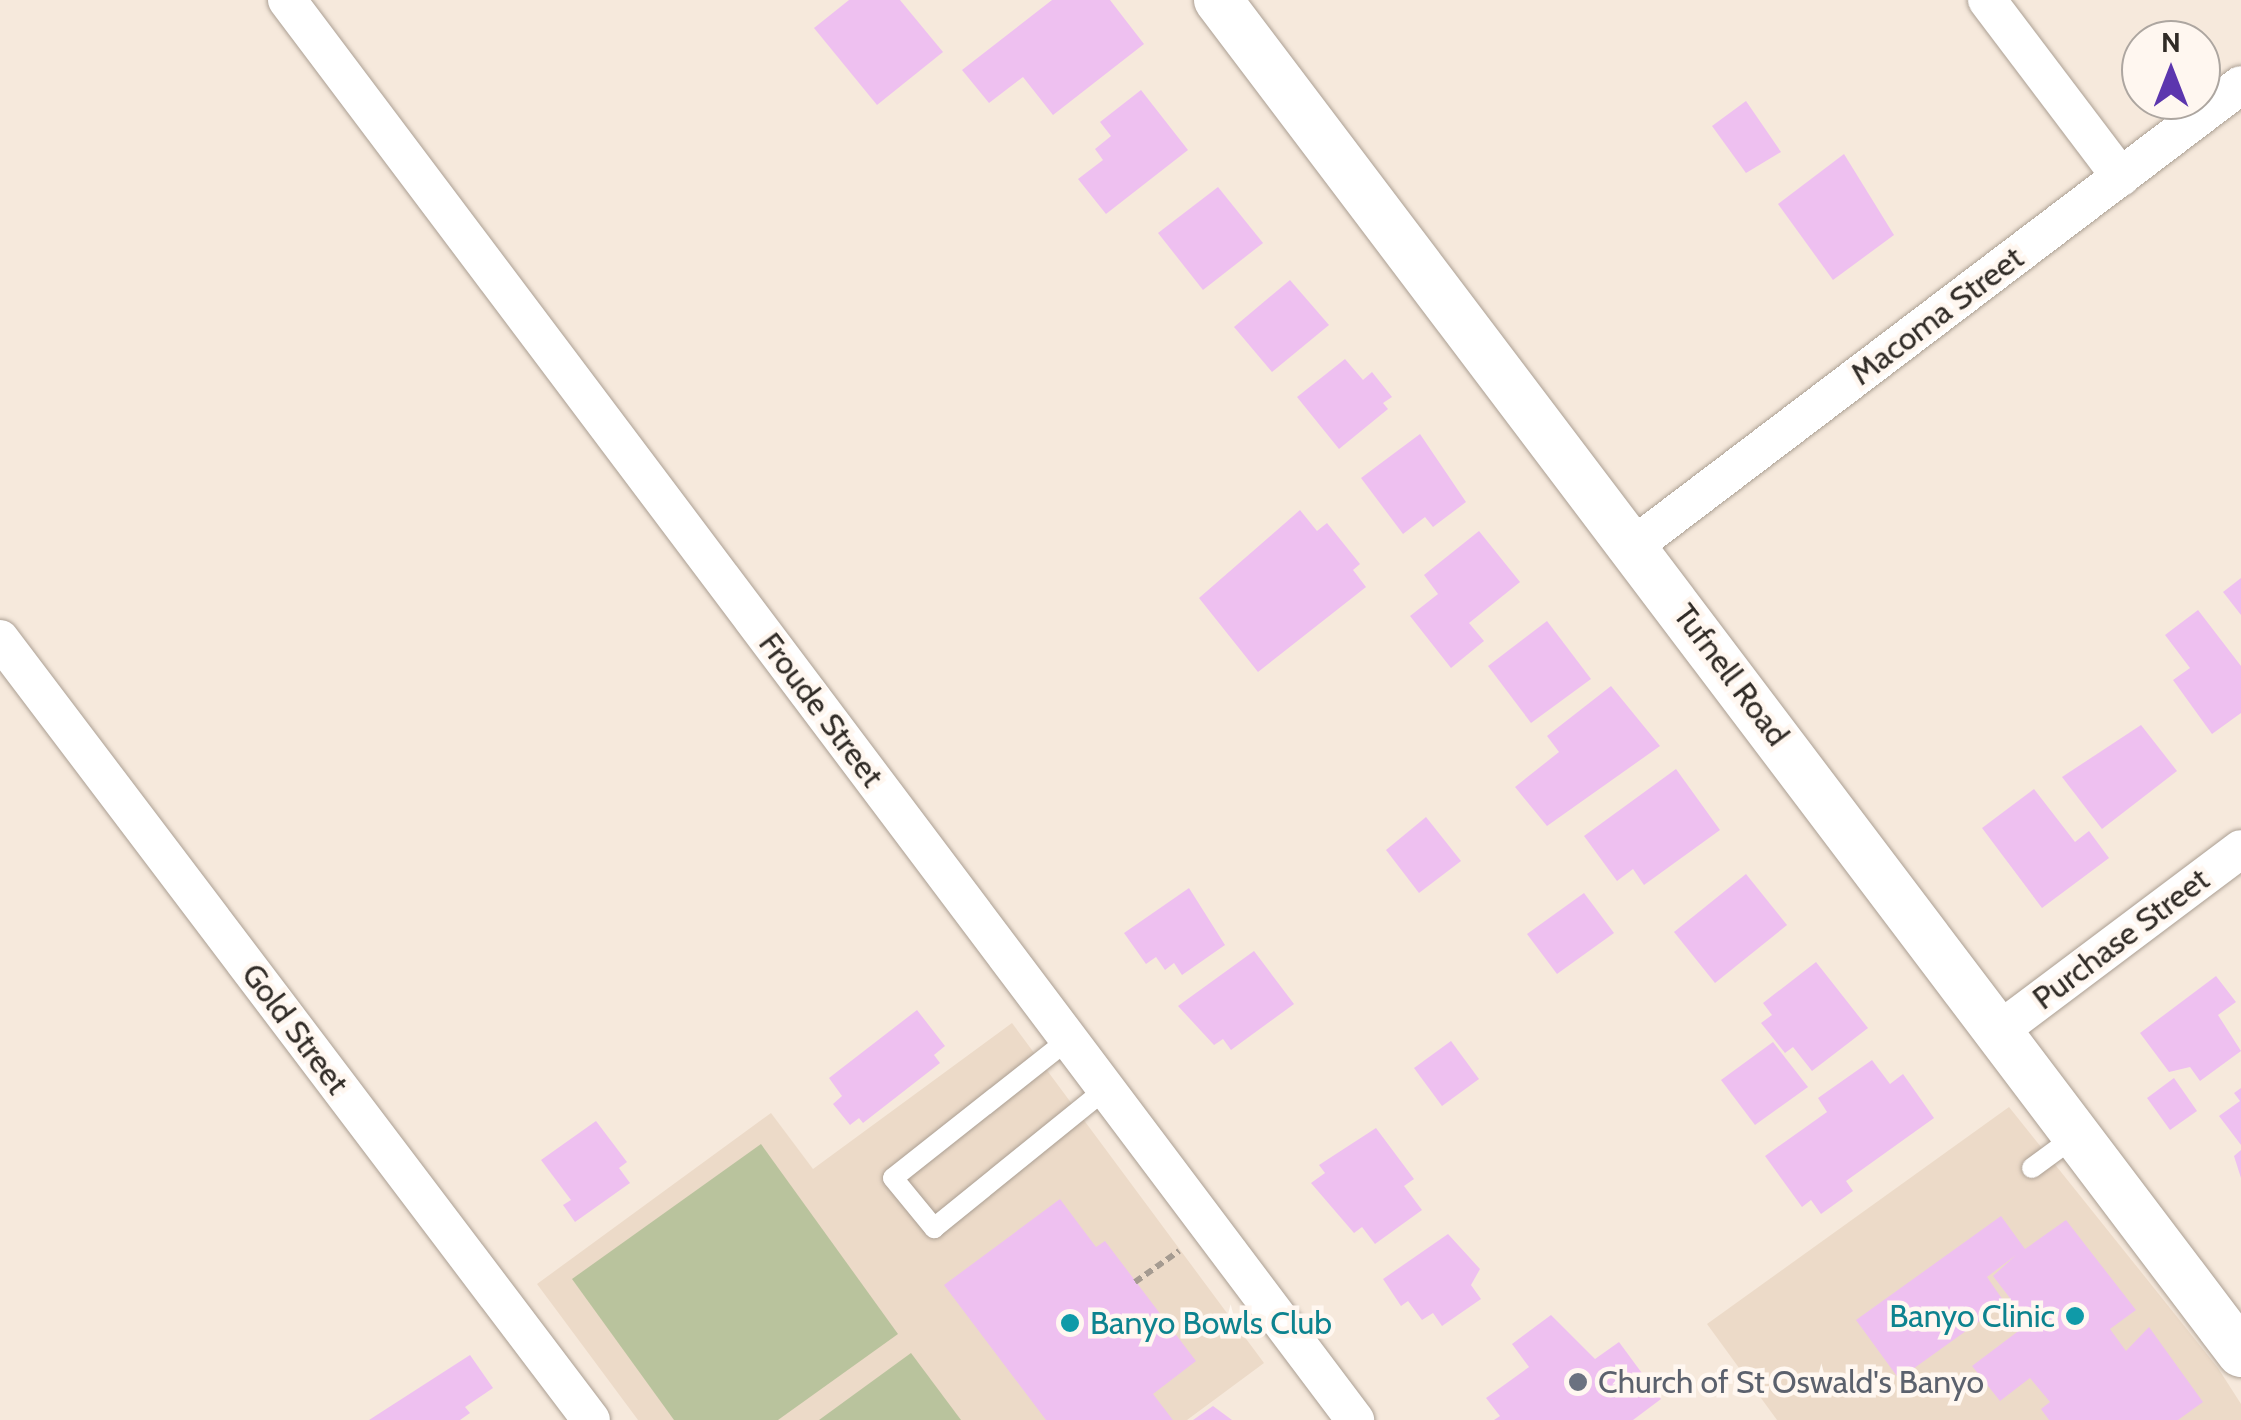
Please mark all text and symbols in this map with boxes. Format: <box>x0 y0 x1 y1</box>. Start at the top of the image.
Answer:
north arrow <box>2121 20 2221 120</box>
text: N <box>2161 25 2181 59</box>
street label: Macoma Street <box>1843 239 2031 393</box>
street label: Tufnell Road <box>1665 597 1797 753</box>
street label: Froude Street <box>751 625 891 795</box>
street label: Purchase Street <box>2025 860 2217 1018</box>
street label: Gold Street <box>233 956 357 1102</box>
place label: Banyo Clinic <box>1889 1297 2055 1335</box>
place label: Banyo Bowls Club <box>1090 1304 1332 1342</box>
marker: Banyo Clinic <box>2064 1305 2086 1327</box>
marker: Banyo Bowls Club <box>1059 1312 1081 1334</box>
place label: Church of St Oswald's Banyo <box>1598 1363 1984 1401</box>
marker: Church of St Oswald's Banyo <box>1567 1371 1589 1393</box>

